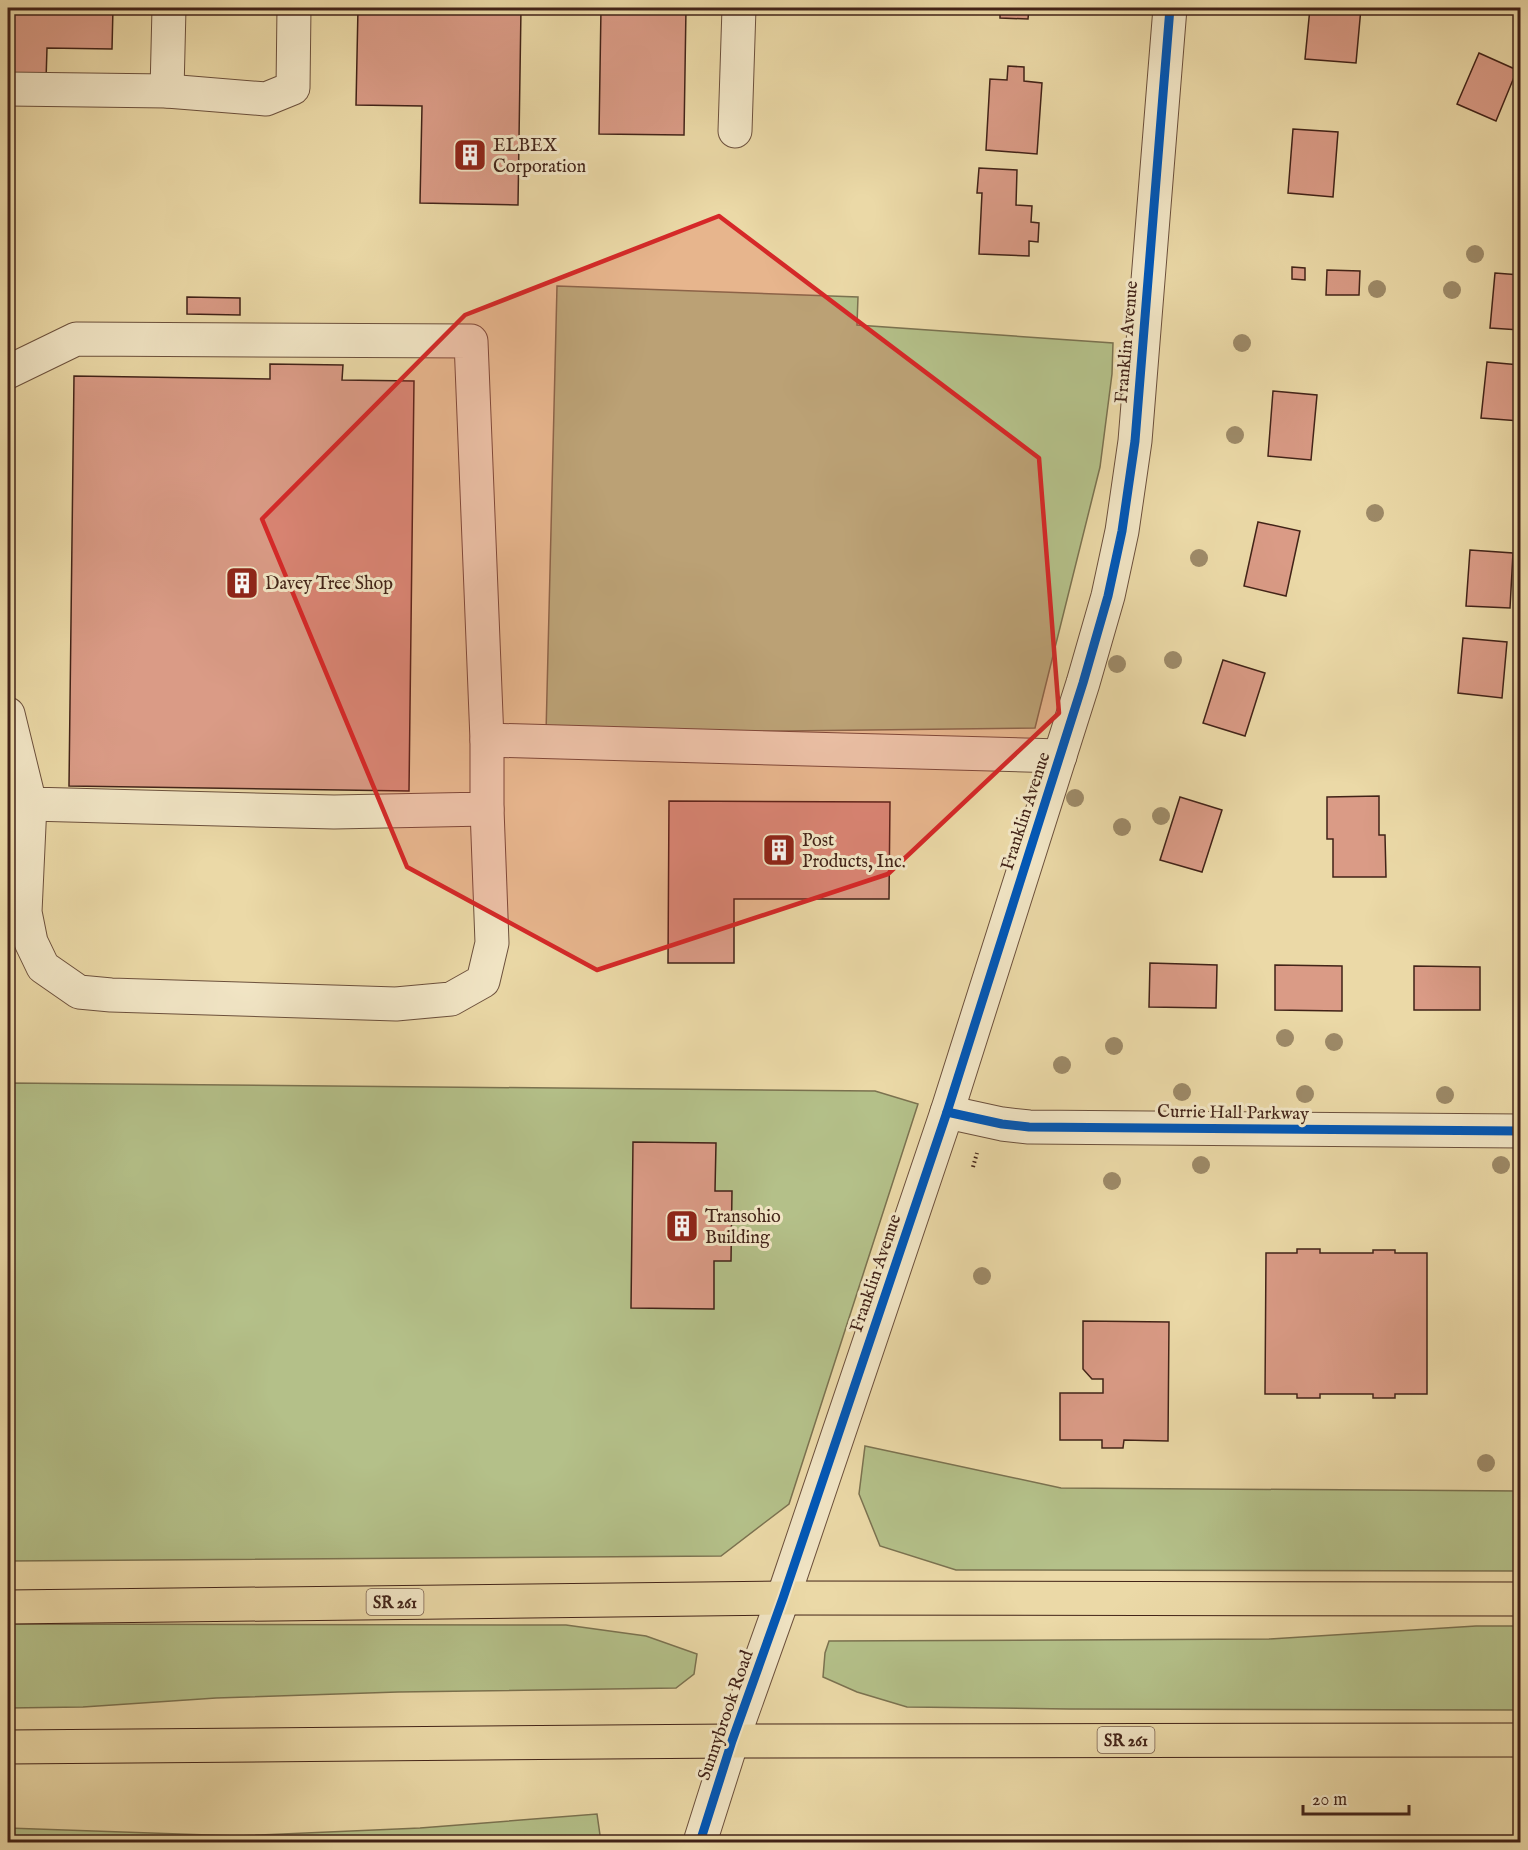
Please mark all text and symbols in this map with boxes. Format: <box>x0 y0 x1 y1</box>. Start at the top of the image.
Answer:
place label: ELBEX Corporation <box>493 135 586 179</box>
building icon: ELBEX Corporation <box>452 137 488 173</box>
street label: Franklin Avenue <box>1111 280 1144 404</box>
building icon: Davey Tree Shop <box>224 565 260 601</box>
place label: Davey Tree Shop <box>265 573 393 596</box>
street label: Franklin Avenue <box>996 749 1056 874</box>
place label: Post Products, Inc. <box>802 830 906 874</box>
building icon: Post Products, Inc. <box>761 832 797 868</box>
street label: Currie Hall Parkway <box>1157 1101 1309 1126</box>
place label: Transohio Building <box>705 1206 781 1250</box>
building icon: Transohio Building <box>664 1208 700 1244</box>
street label: Franklin Avenue <box>846 1212 907 1335</box>
road number: SR 261 <box>366 1589 424 1615</box>
street label: Sunnybrook Road <box>693 1647 760 1784</box>
road number: SR 261 <box>1098 1727 1154 1753</box>
scale bar <box>1303 1778 1410 1816</box>
text: 20 m <box>1312 1789 1347 1812</box>

